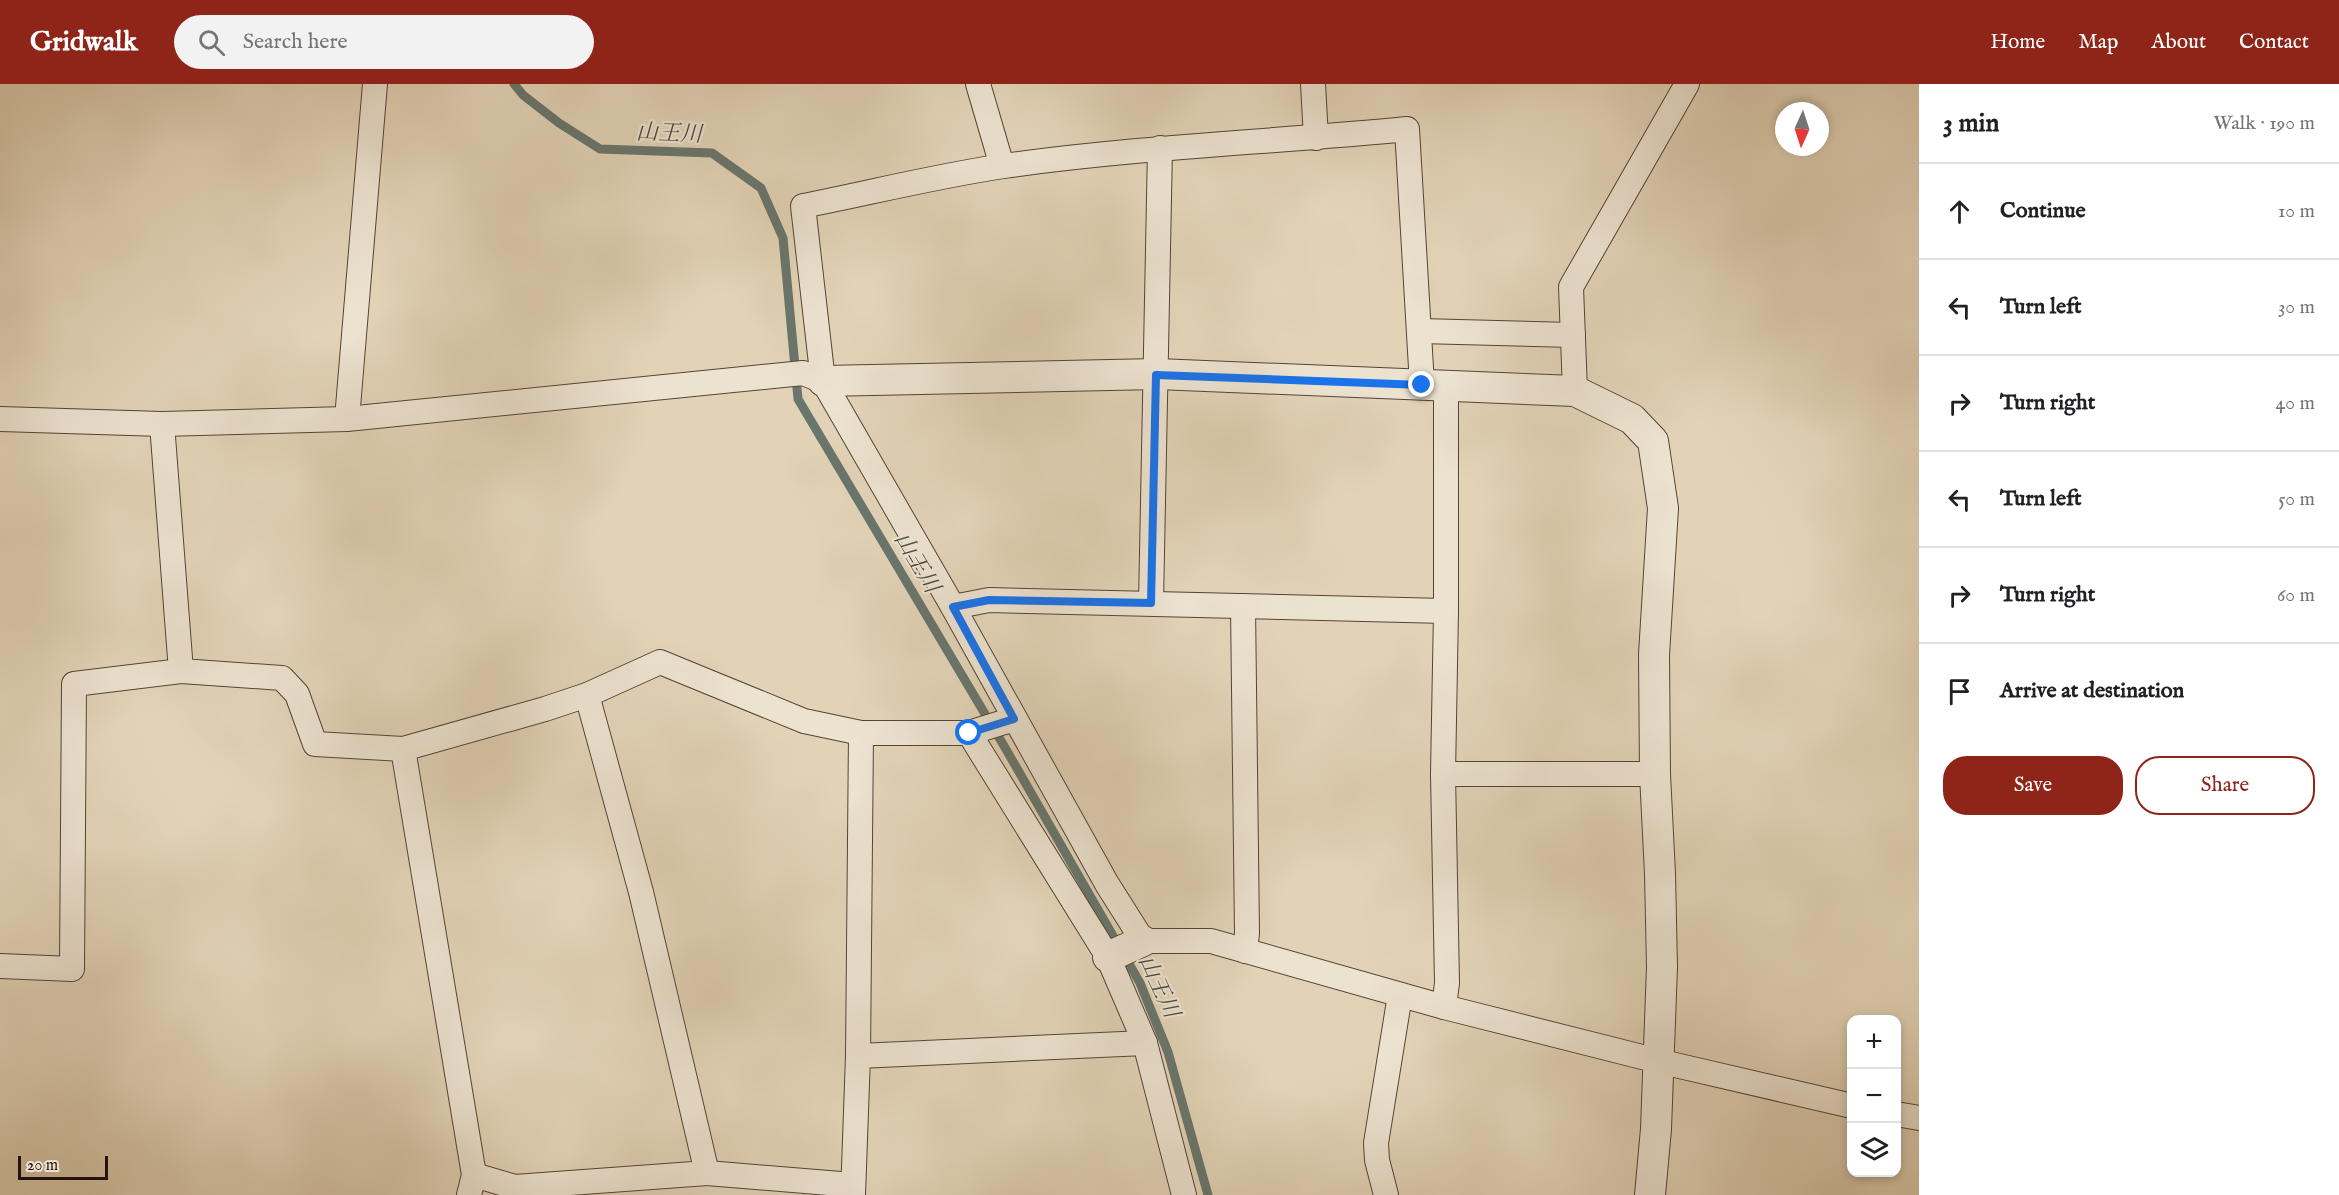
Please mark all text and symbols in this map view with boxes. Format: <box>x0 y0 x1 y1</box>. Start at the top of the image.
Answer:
search box <box>174 15 594 69</box>
text: Gridwalk <box>30 25 138 60</box>
icon: search <box>195 26 228 59</box>
text: Search here <box>243 28 348 56</box>
text: Home <box>1990 29 2045 56</box>
text: Map <box>2078 29 2118 56</box>
text: About <box>2151 29 2206 56</box>
text: Contact <box>2239 29 2309 56</box>
north arrow <box>1775 102 1829 156</box>
text: 3 min <box>1943 107 1999 140</box>
text: Walk · 190 m <box>2213 111 2315 136</box>
water label: 山王川 <box>635 119 704 149</box>
icon: ahead <box>1943 195 1976 228</box>
text: Continue <box>2000 197 2086 225</box>
text: 10 m <box>2278 199 2315 224</box>
icon: left <box>1943 291 1976 324</box>
text: Turn left <box>2000 293 2082 321</box>
text: 30 m <box>2278 295 2315 320</box>
route end <box>1408 371 1434 397</box>
icon: right <box>1943 387 1976 420</box>
text: Turn right <box>2000 389 2095 417</box>
text: 40 m <box>2276 391 2315 416</box>
icon: left <box>1943 483 1976 516</box>
text: Turn left <box>2000 485 2082 513</box>
text: 50 m <box>2278 487 2315 512</box>
water label: 山王川 <box>887 528 946 600</box>
icon: right <box>1943 579 1976 612</box>
text: Turn right <box>2000 581 2095 609</box>
text: 60 m <box>2277 583 2315 608</box>
icon: arrive <box>1943 675 1976 708</box>
text: Arrive at destination <box>2000 677 2184 705</box>
route start <box>955 719 981 745</box>
button: Save <box>1943 756 2123 815</box>
button: Share <box>2135 756 2315 815</box>
water label: 山王川 <box>1132 951 1186 1024</box>
map controls <box>1847 1015 1901 1177</box>
button: + <box>1847 1015 1901 1069</box>
button: − <box>1847 1069 1901 1123</box>
button: layers <box>1847 1123 1901 1177</box>
scale bar <box>18 1153 108 1180</box>
text: 20 m <box>27 1156 58 1176</box>

